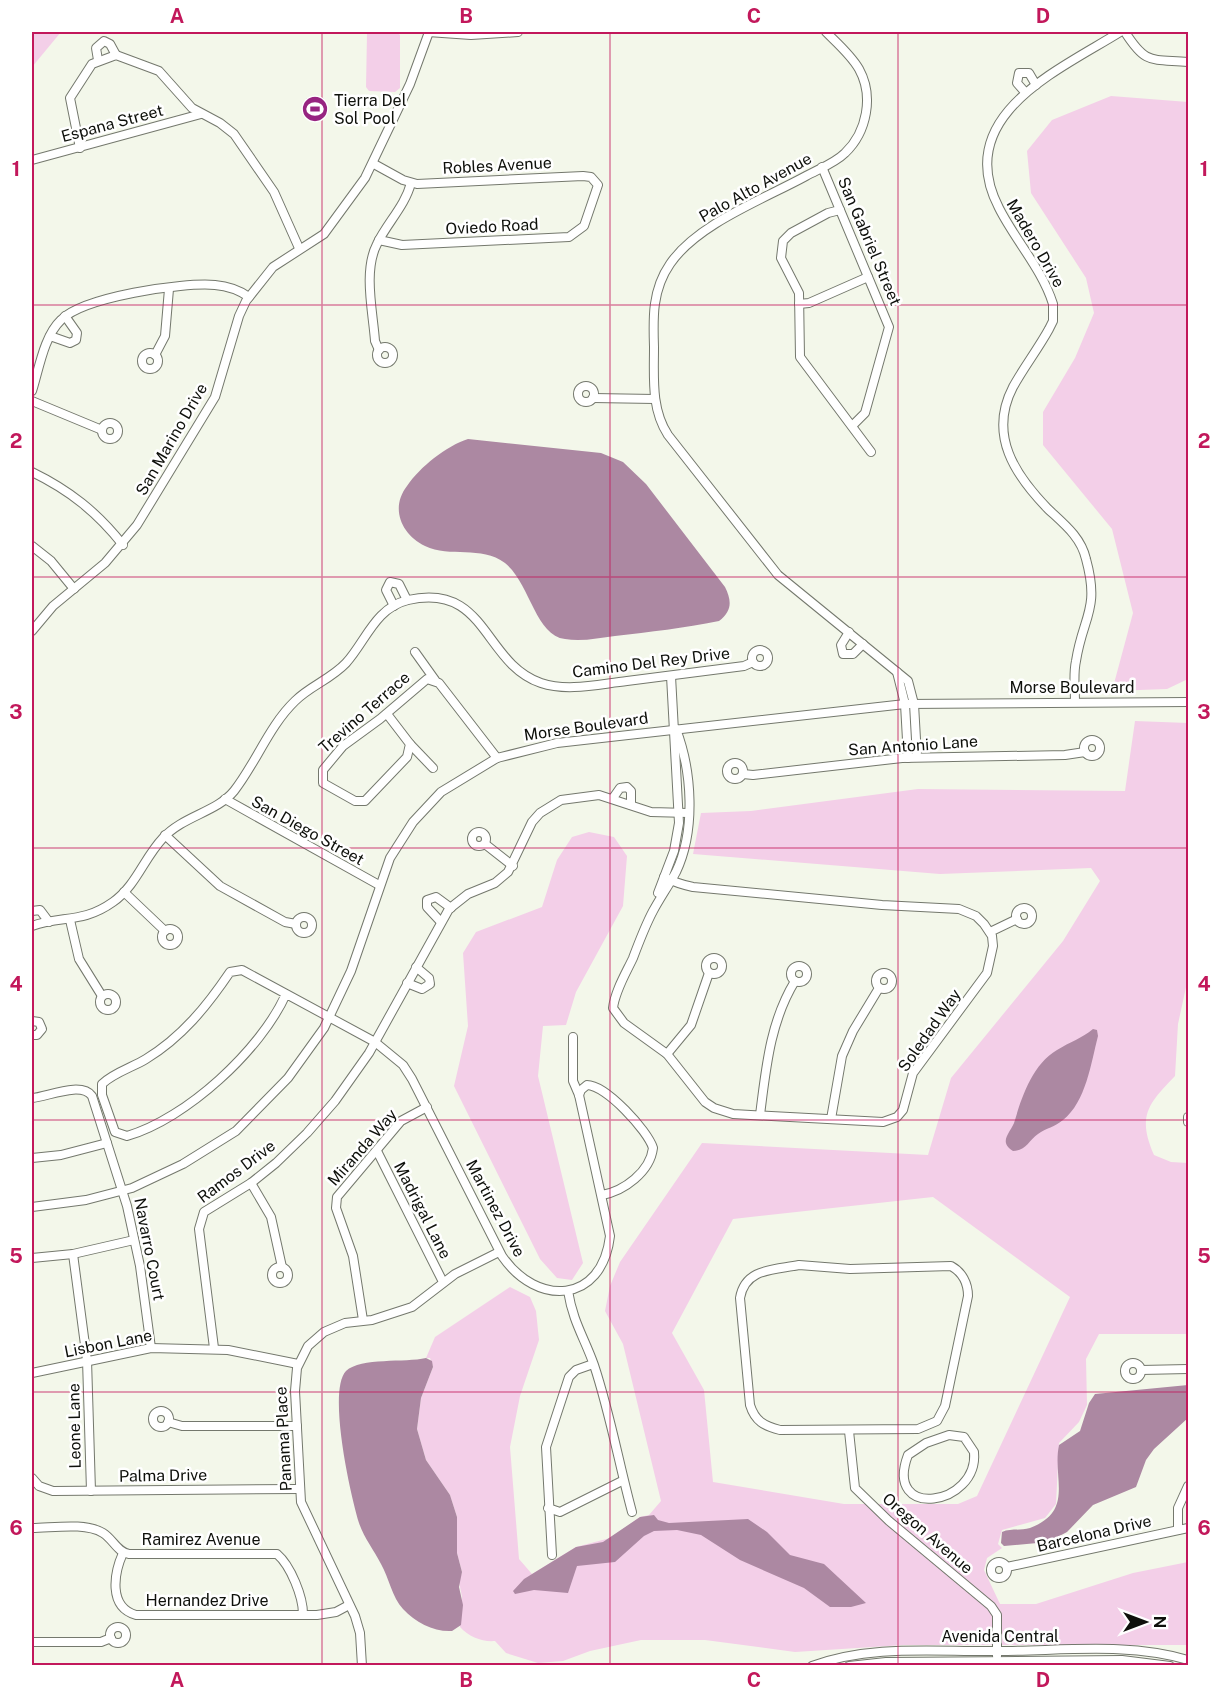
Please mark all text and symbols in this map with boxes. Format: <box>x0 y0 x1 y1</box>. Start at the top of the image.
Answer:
text: A <box>170 4 184 28</box>
text: B <box>459 4 473 28</box>
text: C <box>747 4 761 28</box>
text: D <box>1036 4 1050 28</box>
place label: Tierra Del Sol Pool <box>334 91 407 128</box>
sports icon: Tierra Del Sol Pool <box>300 94 330 124</box>
street label: Espana Street <box>59 101 165 146</box>
street label: Palo Alto Avenue <box>696 149 815 226</box>
street label: Robles Avenue <box>442 153 552 178</box>
text: 1 <box>12 157 20 181</box>
text: 1 <box>1200 157 1208 181</box>
street label: San Gabriel Street <box>834 174 905 308</box>
street label: Madero Drive <box>1003 196 1069 291</box>
street label: Oviedo Road <box>445 215 539 238</box>
street label: San Marino Drive <box>132 380 211 499</box>
text: 2 <box>10 429 22 453</box>
text: 2 <box>1198 429 1210 453</box>
street label: Camino Del Rey Drive <box>571 643 731 682</box>
street label: Trevino Terrace <box>315 668 414 757</box>
street label: Morse Boulevard <box>1009 678 1135 697</box>
text: 3 <box>9 700 23 724</box>
text: 3 <box>1197 700 1211 724</box>
street label: Morse Boulevard <box>523 708 649 745</box>
street label: San Antonio Lane <box>847 731 979 760</box>
street label: San Diego Street <box>248 792 367 869</box>
text: 4 <box>9 972 23 996</box>
text: 4 <box>1197 972 1211 996</box>
street label: Soledad Way <box>894 985 965 1075</box>
street label: Miranda Way <box>324 1105 401 1190</box>
street label: Ramos Drive <box>194 1136 279 1207</box>
street label: Martinez Drive <box>462 1156 529 1260</box>
street label: Madrigal Lane <box>390 1159 455 1262</box>
street label: Navarro Court <box>130 1196 169 1302</box>
text: 5 <box>9 1244 23 1268</box>
text: 5 <box>1197 1244 1211 1268</box>
street label: Lisbon Lane <box>63 1326 154 1361</box>
street label: Leone Lane <box>64 1383 85 1469</box>
street label: Panama Place <box>271 1386 296 1492</box>
street label: Palma Drive <box>119 1465 207 1486</box>
street label: Oregon Avenue <box>879 1489 977 1578</box>
street label: Barcelona Drive <box>1035 1511 1153 1556</box>
text: 6 <box>9 1516 23 1540</box>
text: 6 <box>1197 1516 1211 1540</box>
street label: Ramirez Avenue <box>142 1530 260 1549</box>
street label: Hernandez Drive <box>145 1591 269 1610</box>
north arrow <box>1115 1592 1175 1652</box>
text: N <box>1150 1616 1169 1628</box>
street label: Avenida Central <box>941 1627 1059 1646</box>
text: A <box>170 1668 184 1692</box>
text: B <box>459 1668 473 1692</box>
text: C <box>747 1668 761 1692</box>
text: D <box>1036 1668 1050 1692</box>

